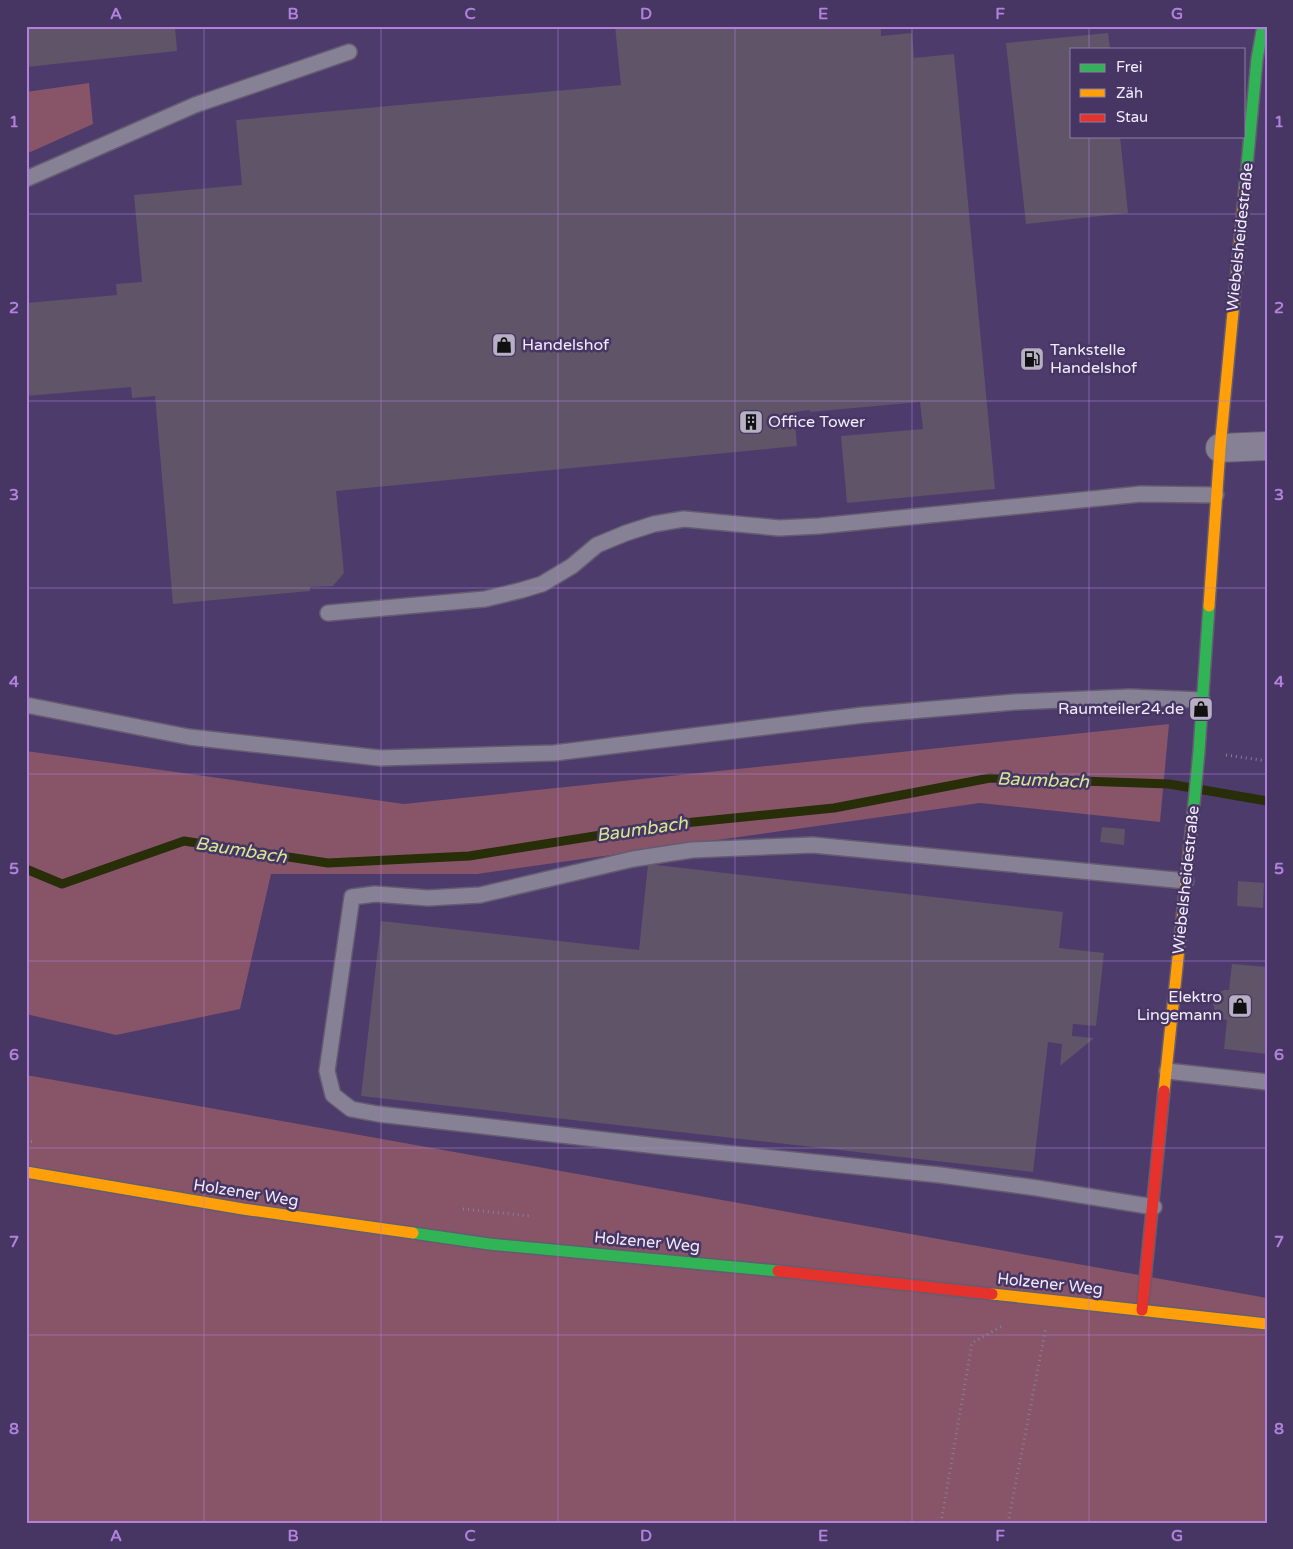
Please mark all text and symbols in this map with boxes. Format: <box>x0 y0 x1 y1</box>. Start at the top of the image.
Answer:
text: A <box>110 4 122 24</box>
text: B <box>287 4 299 24</box>
text: C <box>464 4 476 24</box>
text: D <box>640 4 652 24</box>
text: E <box>818 4 828 24</box>
text: F <box>995 4 1005 24</box>
text: G <box>1171 4 1183 24</box>
legend <box>1070 48 1246 138</box>
text: Frei <box>1116 58 1142 76</box>
text: Zäh <box>1116 84 1143 102</box>
text: Stau <box>1116 108 1148 126</box>
text: 1 <box>9 112 19 132</box>
text: 1 <box>1274 112 1284 132</box>
street label: Wiebelsheidestraße <box>1222 162 1258 312</box>
text: 2 <box>9 298 19 318</box>
text: 2 <box>1274 298 1284 318</box>
shop icon: Handelshof <box>491 332 517 358</box>
place label: Handelshof <box>522 335 610 355</box>
place label: Tankstelle Handelshof <box>1050 340 1138 378</box>
fuel station icon: Tankstelle Handelshof <box>1019 346 1045 372</box>
building icon: Office Tower <box>738 409 764 435</box>
place label: Office Tower <box>768 412 866 432</box>
text: 3 <box>9 485 19 505</box>
text: 3 <box>1274 485 1284 505</box>
text: 4 <box>9 672 19 692</box>
text: 4 <box>1274 672 1284 692</box>
shop icon: Raumteiler24.de <box>1188 696 1214 722</box>
place label: Raumteiler24.de <box>1058 699 1184 719</box>
water label: Baumbach <box>997 767 1090 793</box>
street label: Wiebelsheidestraße <box>1168 805 1204 955</box>
water label: Baumbach <box>595 812 690 846</box>
water label: Baumbach <box>194 832 289 868</box>
text: 5 <box>9 859 19 879</box>
text: 5 <box>1274 859 1284 879</box>
place label: Elektro Lingemann <box>1137 987 1222 1025</box>
shop icon: Elektro Lingemann <box>1227 993 1253 1019</box>
text: 6 <box>9 1045 19 1065</box>
text: 6 <box>1274 1045 1284 1065</box>
street label: Holzener Weg <box>192 1175 300 1211</box>
street label: Holzener Weg <box>593 1227 701 1257</box>
text: 7 <box>9 1232 19 1252</box>
text: 7 <box>1274 1232 1284 1252</box>
street label: Holzener Weg <box>996 1268 1104 1300</box>
text: 8 <box>9 1419 19 1439</box>
text: 8 <box>1274 1419 1284 1439</box>
text: A <box>110 1526 122 1546</box>
text: B <box>287 1526 299 1546</box>
text: C <box>464 1526 476 1546</box>
text: D <box>640 1526 652 1546</box>
text: E <box>818 1526 828 1546</box>
text: F <box>995 1526 1005 1546</box>
text: G <box>1171 1526 1183 1546</box>

